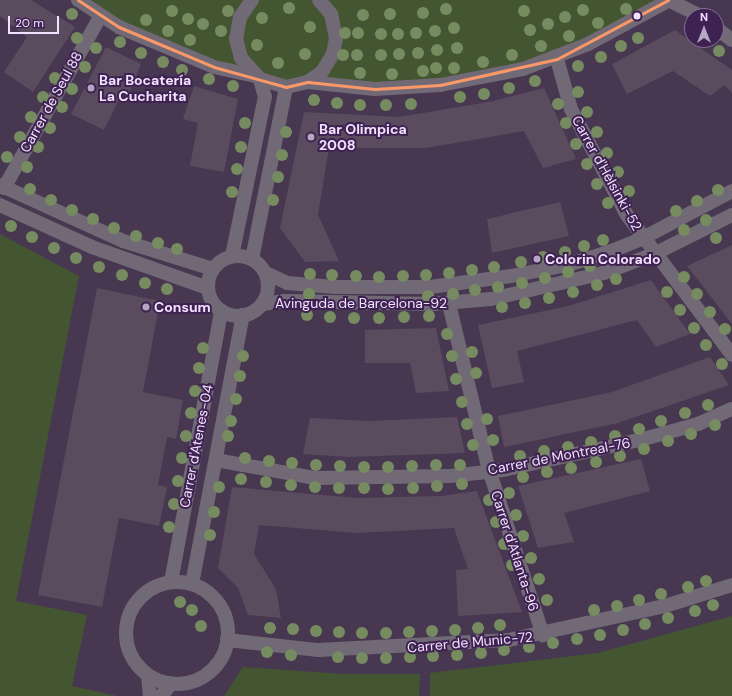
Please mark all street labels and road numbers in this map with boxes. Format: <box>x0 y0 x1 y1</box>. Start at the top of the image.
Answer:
street label: Carrer de Seul 88 <box>16 49 86 155</box>
street label: Carrer d'Hèlsinki-52 <box>568 113 646 233</box>
street label: Avinguda de Barcelona-92 <box>275 295 447 311</box>
street label: Carrer d'Atenes-04 <box>176 383 216 509</box>
street label: Carrer de Montreal-76 <box>486 434 632 478</box>
street label: Carrer d'Atlanta-96 <box>488 488 542 614</box>
street label: Carrer de Munic-72 <box>406 628 534 656</box>

